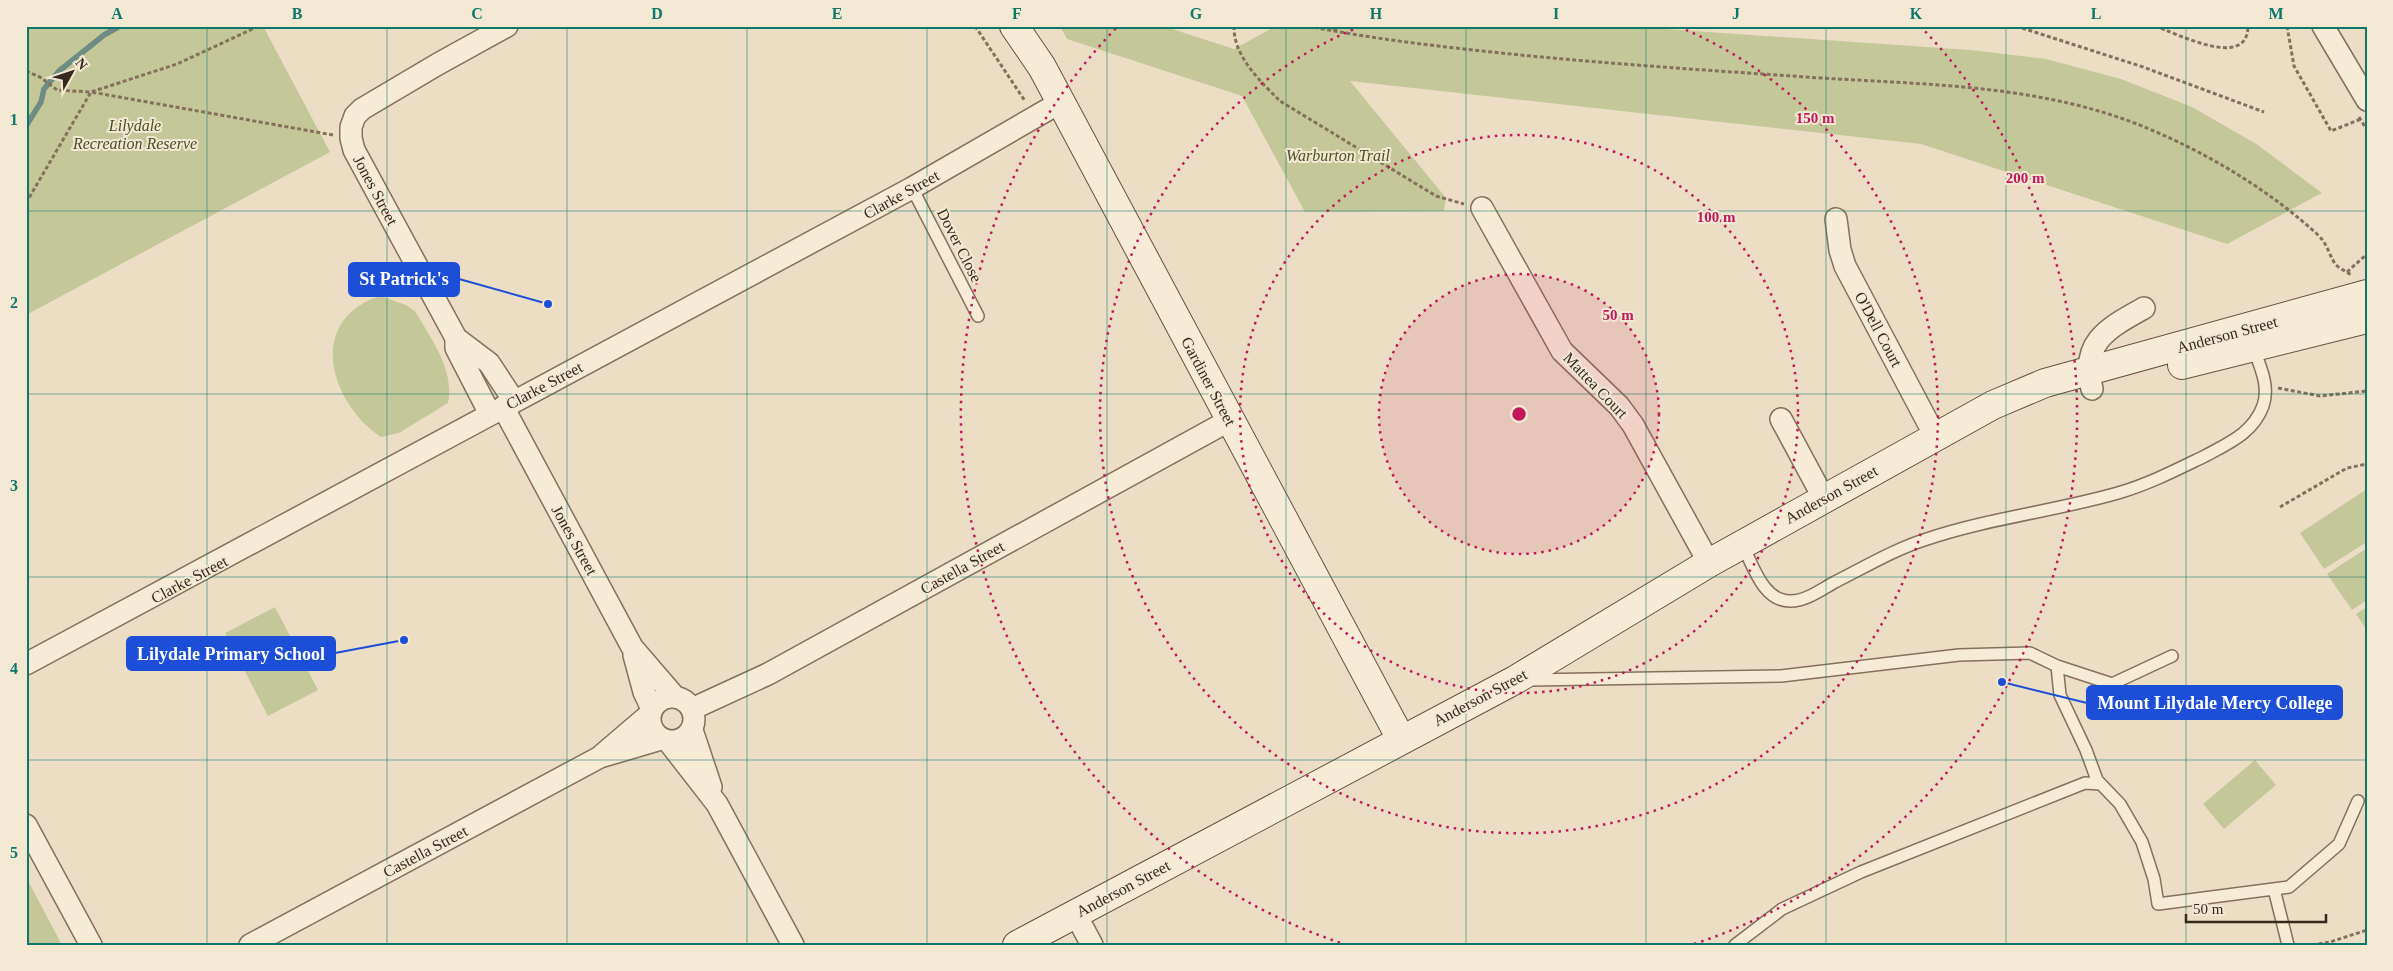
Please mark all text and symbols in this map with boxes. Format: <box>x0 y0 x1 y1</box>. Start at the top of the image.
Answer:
text: A <box>111 5 123 22</box>
text: B <box>292 5 303 22</box>
text: C <box>471 5 483 22</box>
text: D <box>651 5 663 22</box>
text: E <box>832 5 842 22</box>
text: F <box>1012 5 1022 22</box>
text: G <box>1190 5 1203 22</box>
text: H <box>1370 5 1383 22</box>
text: I <box>1553 5 1559 22</box>
text: J <box>1732 5 1740 22</box>
text: K <box>1910 5 1923 22</box>
text: L <box>2091 5 2101 22</box>
text: M <box>2268 5 2284 22</box>
north arrow <box>48 48 98 98</box>
text: N <box>73 55 91 73</box>
text: 150 m <box>1796 110 1835 126</box>
text: 1 <box>10 111 18 128</box>
park label: Lilydale Recreation Reserve <box>72 117 197 152</box>
park label: Warburton Trail <box>1286 147 1391 164</box>
street label: Jones Street <box>350 152 401 229</box>
street label: Clarke Street <box>860 166 943 222</box>
text: 200 m <box>2006 170 2045 186</box>
street label: Dover Close <box>934 206 985 285</box>
text: 100 m <box>1697 209 1736 225</box>
callout: St Patrick's <box>349 263 459 296</box>
text: St Patrick's <box>359 269 449 289</box>
street label: O'Dell Court <box>1852 289 1906 370</box>
text: 2 <box>10 294 18 311</box>
text: 50 m <box>1602 307 1634 323</box>
street label: Anderson Street <box>2175 313 2280 356</box>
street label: Gardiner Street <box>1178 334 1239 429</box>
street label: Mattea Court <box>1560 349 1632 422</box>
street label: Clarke Street <box>503 358 586 413</box>
centre of rings <box>1510 405 1528 423</box>
street label: Anderson Street <box>1782 462 1881 527</box>
text: 3 <box>10 477 18 494</box>
street label: Jones Street <box>548 503 601 578</box>
street label: Castella Street <box>918 537 1007 597</box>
street label: Clarke Street <box>148 552 231 607</box>
callout: Lilydale Primary School <box>127 637 335 670</box>
text: Lilydale Primary School <box>137 644 325 664</box>
text: 4 <box>10 660 18 677</box>
street label: Anderson Street <box>1431 665 1530 729</box>
callout: Mount Lilydale Mercy College <box>2087 686 2342 719</box>
text: Mount Lilydale Mercy College <box>2097 693 2333 713</box>
street label: Castella Street <box>380 822 471 881</box>
text: 5 <box>10 844 18 861</box>
street label: Anderson Street <box>1074 856 1173 920</box>
scale bar <box>2186 891 2326 923</box>
text: 50 m <box>2193 901 2224 917</box>

